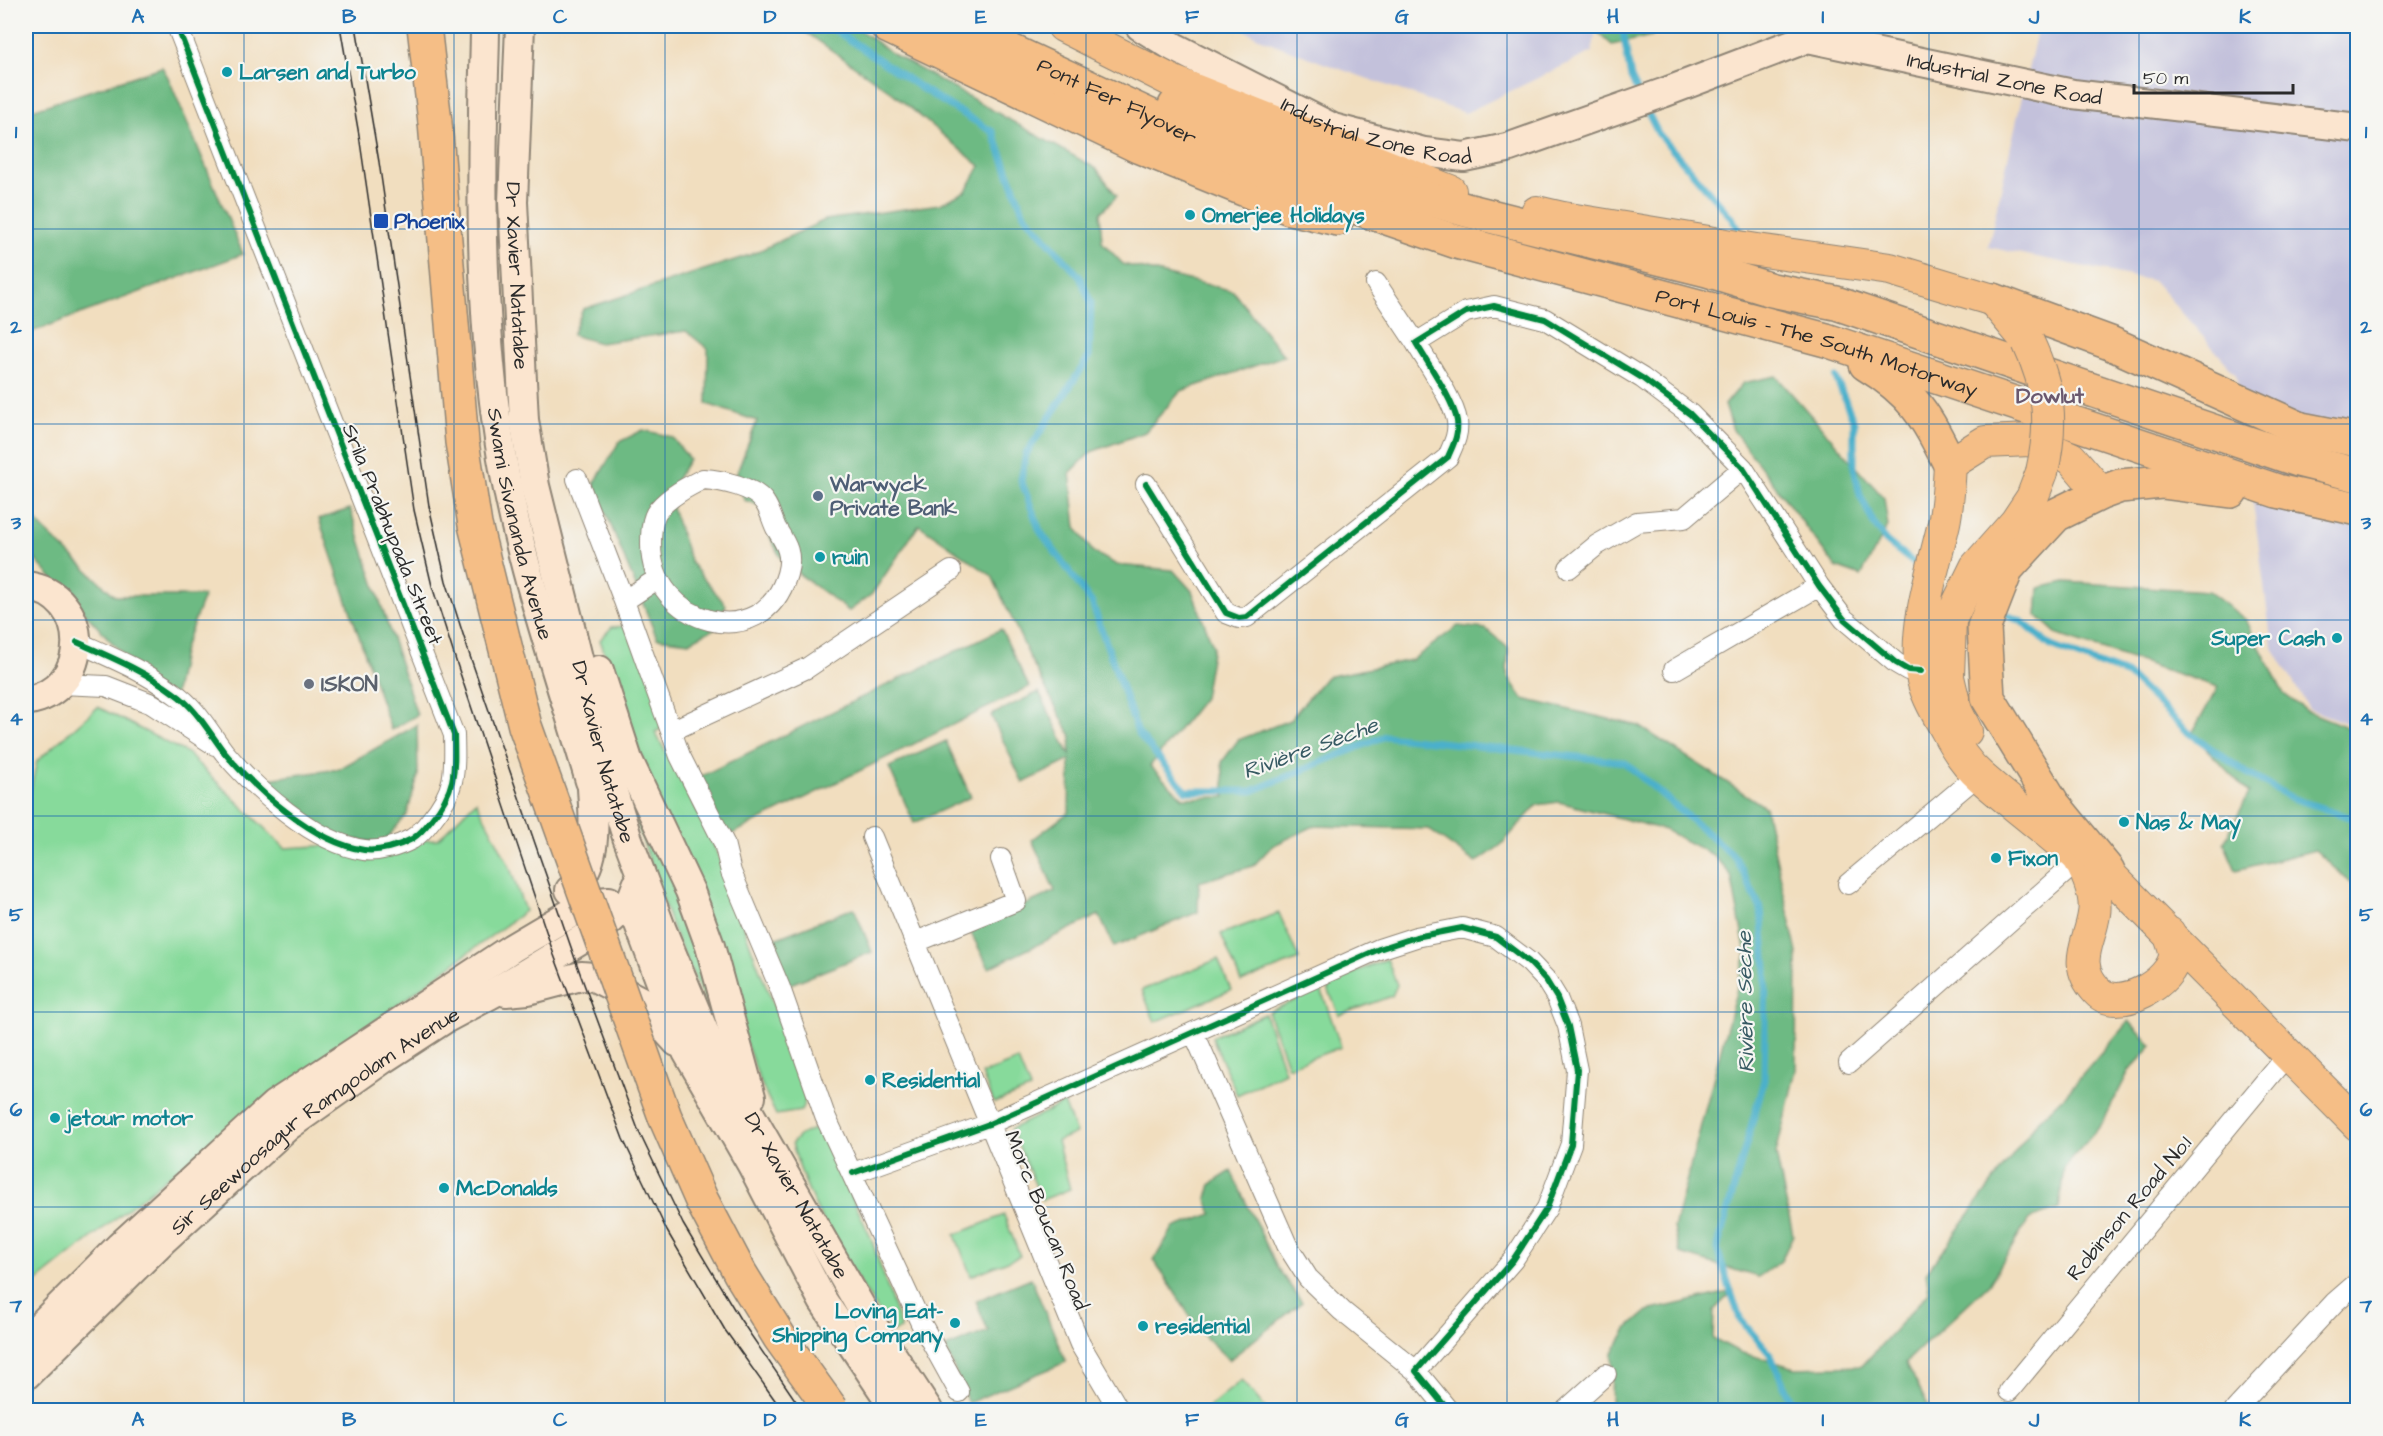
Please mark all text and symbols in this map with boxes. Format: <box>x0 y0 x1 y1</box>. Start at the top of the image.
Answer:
text: A <box>132 3 145 31</box>
text: B <box>342 3 357 31</box>
text: C <box>553 3 568 31</box>
text: D <box>764 3 777 31</box>
text: E <box>975 3 987 31</box>
text: F <box>1185 3 1200 31</box>
text: G <box>1395 3 1409 31</box>
text: H <box>1607 3 1619 31</box>
text: I <box>1821 3 1825 31</box>
text: J <box>2028 3 2040 31</box>
text: K <box>2239 3 2252 31</box>
street label: Industrial Zone Road <box>1904 45 2104 112</box>
street label: Pont Fer Flyover <box>1032 51 1202 153</box>
scale bar <box>2134 57 2293 95</box>
place label: Larsen and Turbo <box>239 58 416 87</box>
marker: Larsen and Turbo <box>220 65 234 79</box>
text: 50 m <box>2143 66 2188 91</box>
street label: Industrial Zone Road <box>1276 90 1474 172</box>
text: 1 <box>15 118 18 146</box>
text: 1 <box>2365 118 2368 146</box>
street label: Dr Xavier Natatabe <box>498 181 535 370</box>
place label: Omerjee Holidays <box>1202 201 1365 233</box>
place label: Phoenix <box>394 207 466 236</box>
marker: Omerjee Holidays <box>1183 208 1197 222</box>
marker: Phoenix <box>372 212 390 230</box>
street label: Port Louis – The South Motorway <box>1652 281 1982 407</box>
text: 2 <box>9 313 22 341</box>
text: 2 <box>2359 313 2372 341</box>
district label: Dowlut <box>2016 381 2085 412</box>
street label: Swami Sivananda Avenue <box>480 406 560 643</box>
street label: Srila Prabhupada Street <box>334 419 450 650</box>
place label: Warwyck Private Bank <box>829 470 957 523</box>
marker: Warwyck Private Bank <box>811 489 825 503</box>
text: 3 <box>10 509 22 537</box>
text: 3 <box>2360 509 2372 537</box>
place label: ruin <box>832 543 868 572</box>
marker: ruin <box>813 550 827 564</box>
place label: Super Cash <box>2210 624 2326 654</box>
marker: Super Cash <box>2330 631 2344 645</box>
street label: Dr Xavier Natatabe <box>564 658 642 847</box>
place label: ISKON <box>321 670 378 699</box>
marker: ISKON <box>302 677 316 691</box>
text: 4 <box>9 705 23 733</box>
text: 4 <box>2359 705 2373 733</box>
water label: Rivière Sèche <box>1239 709 1383 787</box>
place label: Nas & May <box>2136 808 2241 840</box>
marker: Nas & May <box>2117 815 2131 829</box>
place label: Fixon <box>2008 844 2058 873</box>
marker: Fixon <box>1989 851 2003 865</box>
text: 5 <box>9 901 24 929</box>
text: 5 <box>2359 901 2374 929</box>
water label: Rivière Sèche <box>1729 930 1762 1073</box>
street label: Sir Seewoosagur Ramgoolam Avenue <box>164 1000 465 1242</box>
place label: Residential <box>882 1066 981 1095</box>
marker: Residential <box>863 1073 877 1087</box>
text: 6 <box>10 1096 23 1124</box>
text: 6 <box>2360 1096 2373 1124</box>
place label: jetour motor <box>64 1104 194 1134</box>
street label: Dr Xavier Natatabe <box>737 1107 856 1284</box>
marker: jetour motor <box>48 1111 62 1125</box>
street label: Morc Boucan Road <box>997 1126 1096 1314</box>
street label: Robinson Road No.1 <box>2060 1130 2199 1287</box>
place label: McDonalds <box>456 1174 558 1203</box>
marker: McDonalds <box>437 1181 451 1195</box>
text: 7 <box>9 1292 23 1320</box>
text: 7 <box>2359 1292 2373 1320</box>
place label: Loving Eat- Shipping Company <box>771 1297 943 1353</box>
place label: residential <box>1155 1312 1251 1341</box>
marker: Loving Eat- Shipping Company <box>948 1316 962 1330</box>
marker: residential <box>1136 1319 1150 1333</box>
text: A <box>132 1406 145 1434</box>
text: B <box>342 1406 357 1434</box>
text: C <box>553 1406 568 1434</box>
text: D <box>764 1406 777 1434</box>
text: E <box>975 1406 987 1434</box>
text: F <box>1185 1406 1200 1434</box>
text: G <box>1395 1406 1409 1434</box>
text: H <box>1607 1406 1619 1434</box>
text: I <box>1821 1406 1825 1434</box>
text: J <box>2028 1406 2040 1434</box>
text: K <box>2239 1406 2252 1434</box>

